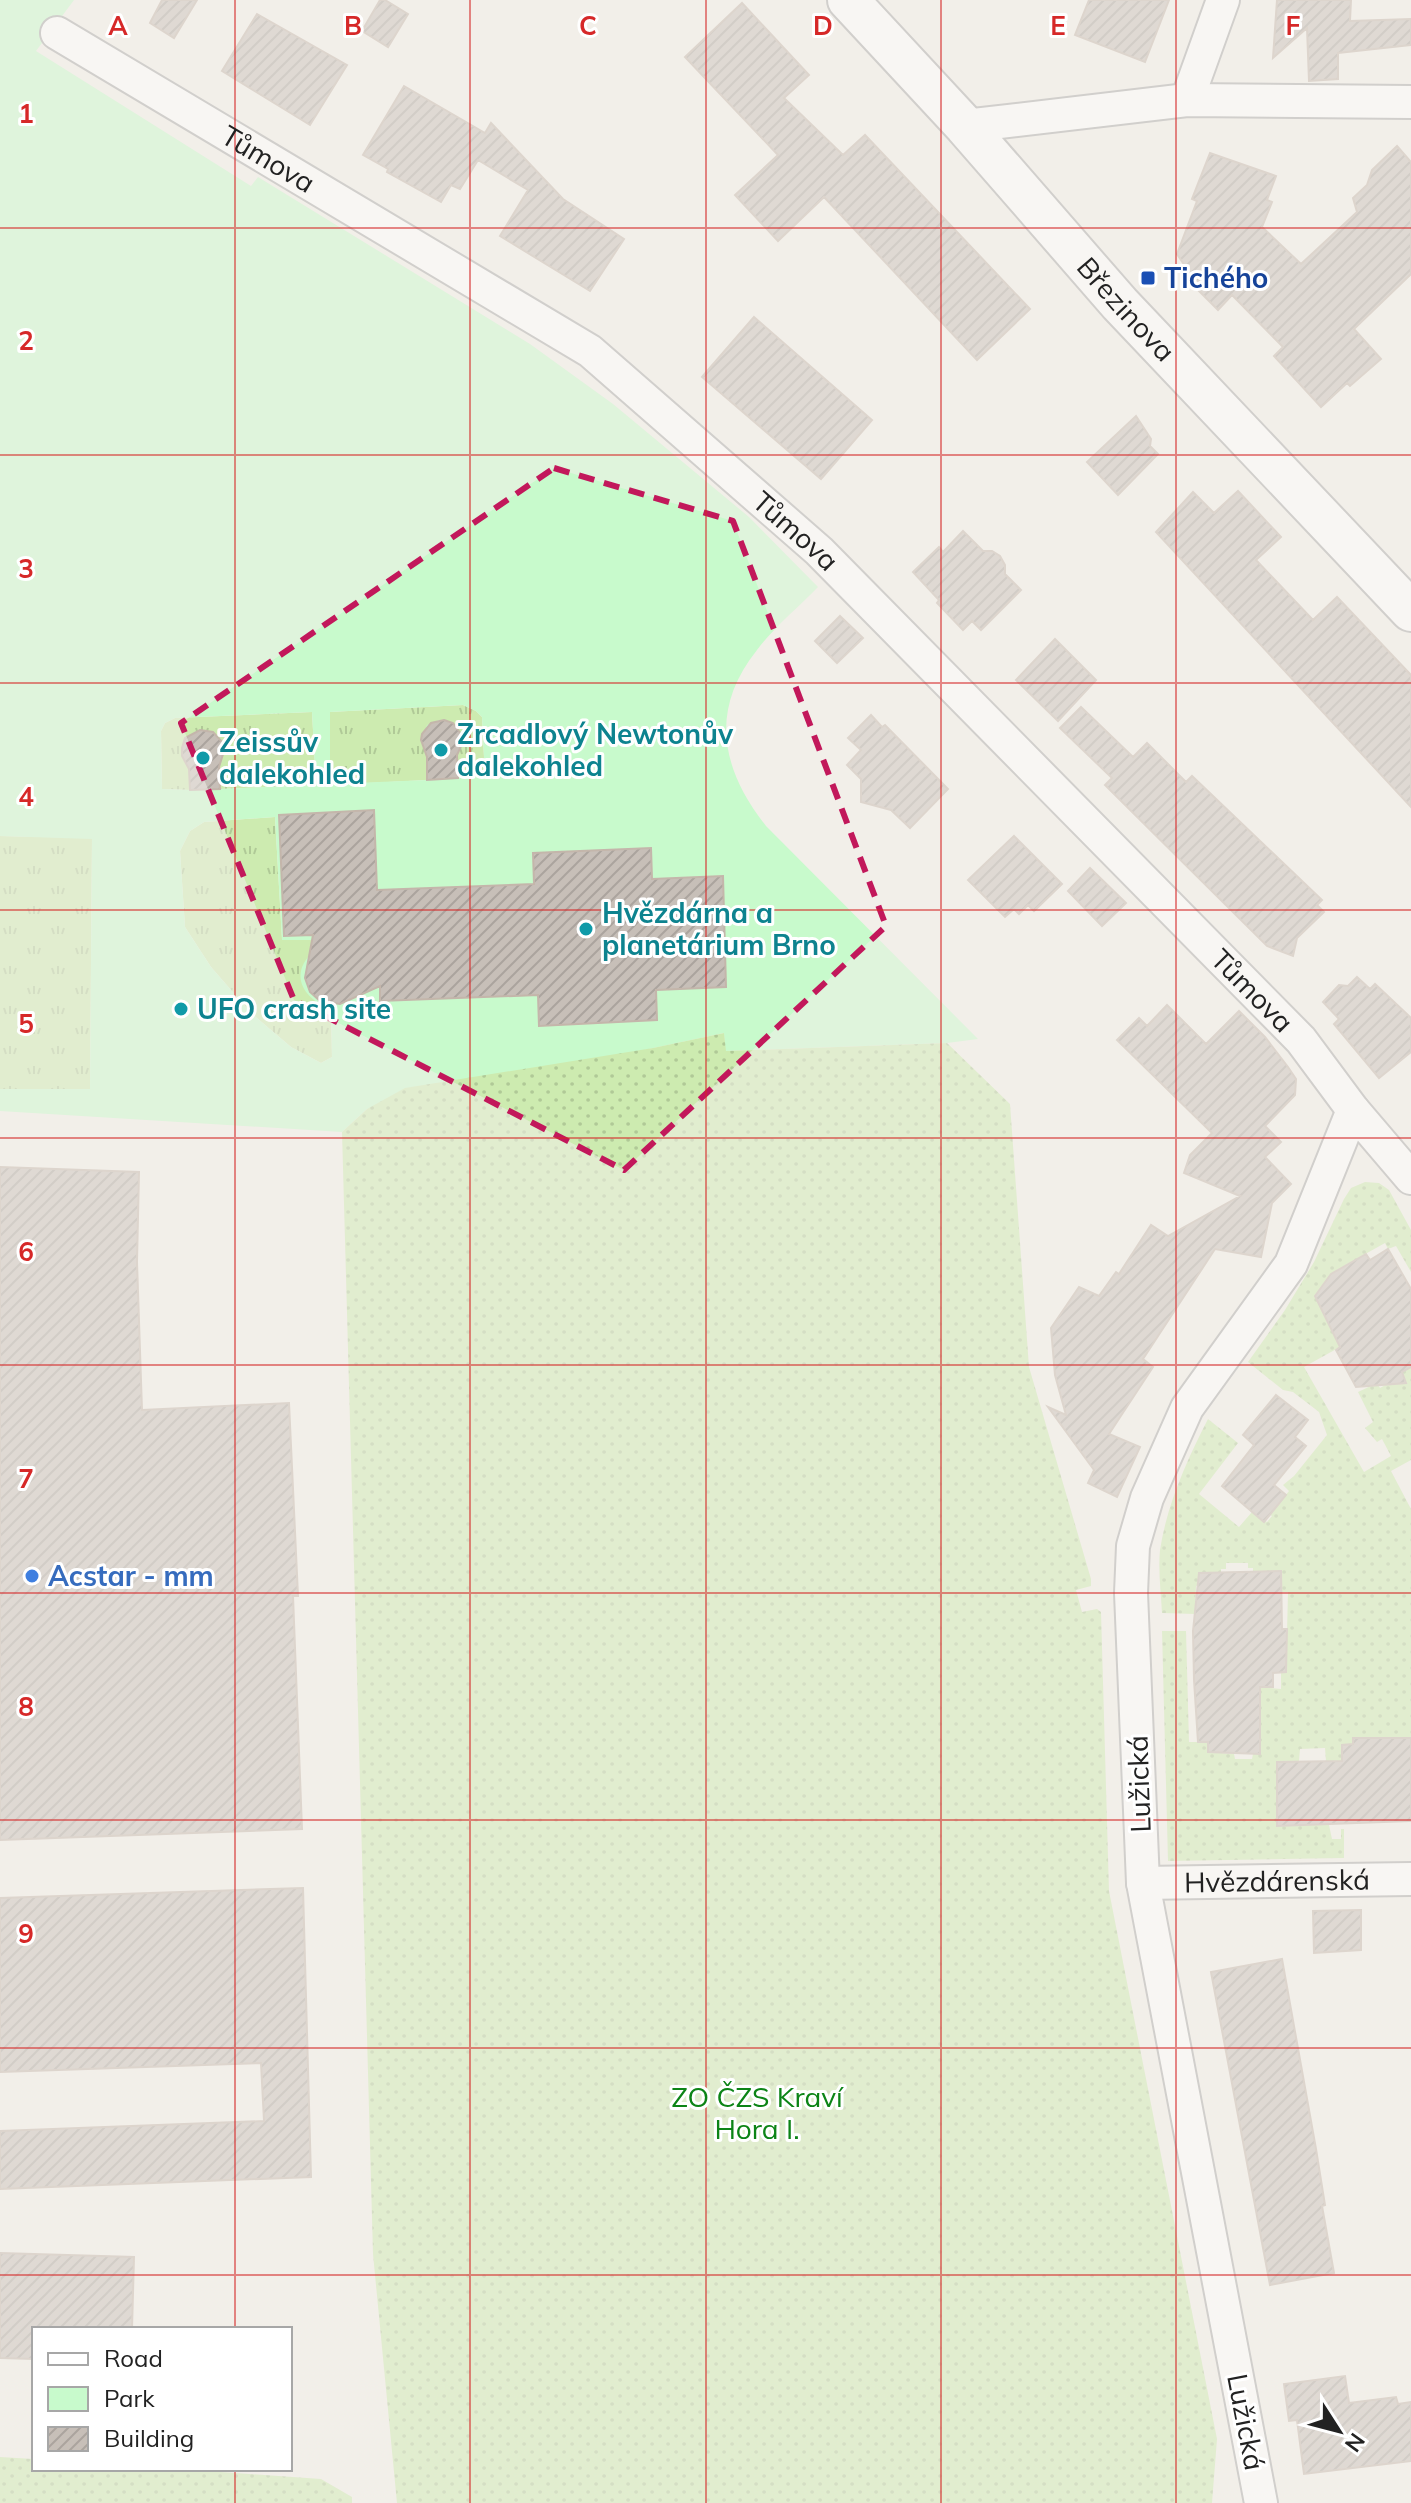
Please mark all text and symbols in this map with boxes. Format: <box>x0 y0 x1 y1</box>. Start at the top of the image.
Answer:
text: A <box>108 9 128 42</box>
text: B <box>344 9 362 42</box>
text: C <box>579 9 597 42</box>
text: D <box>813 9 833 42</box>
text: E <box>1050 9 1066 42</box>
text: F <box>1286 9 1301 42</box>
text: 1 <box>18 97 34 130</box>
street label: Tůmova <box>215 117 322 200</box>
street label: Březinova <box>1070 250 1183 368</box>
place label: Tichého <box>1164 260 1268 295</box>
marker: Tichého <box>1139 269 1157 287</box>
text: 2 <box>18 324 34 357</box>
street label: Tůmova <box>746 483 846 578</box>
text: 3 <box>18 552 34 585</box>
place label: Zrcadlový Newtonův dalekohled <box>457 716 734 783</box>
place label: Zeissův dalekohled <box>219 724 365 791</box>
marker: Zrcadlový Newtonův dalekohled <box>432 741 450 759</box>
marker: Zeissův dalekohled <box>194 749 212 767</box>
text: 4 <box>18 780 34 813</box>
place label: Hvězdárna a planetárium Brno <box>602 895 836 962</box>
marker: Hvězdárna a planetárium Brno <box>577 920 595 938</box>
street label: Tůmova <box>1204 941 1301 1039</box>
place label: UFO crash site <box>197 991 391 1026</box>
marker: UFO crash site <box>172 1000 190 1018</box>
text: 5 <box>18 1007 34 1040</box>
text: 6 <box>18 1235 34 1268</box>
text: 7 <box>18 1462 34 1495</box>
place label: Acstar - mm <box>48 1558 214 1593</box>
marker: Acstar - mm <box>23 1567 41 1585</box>
text: 8 <box>18 1690 34 1723</box>
street label: Lužická <box>1119 1735 1158 1833</box>
street label: Hvězdárenská <box>1184 1862 1370 1899</box>
text: 9 <box>18 1917 34 1950</box>
park label: ZO ČZS Kraví Hora I. <box>671 2079 844 2146</box>
legend <box>32 2327 292 2471</box>
text: Road <box>104 2343 163 2373</box>
street label: Lužická <box>1220 2371 1273 2473</box>
text: Park <box>104 2383 155 2413</box>
north arrow <box>1299 2391 1379 2471</box>
text: Building <box>104 2423 194 2453</box>
text: N <box>1339 2428 1371 2458</box>

